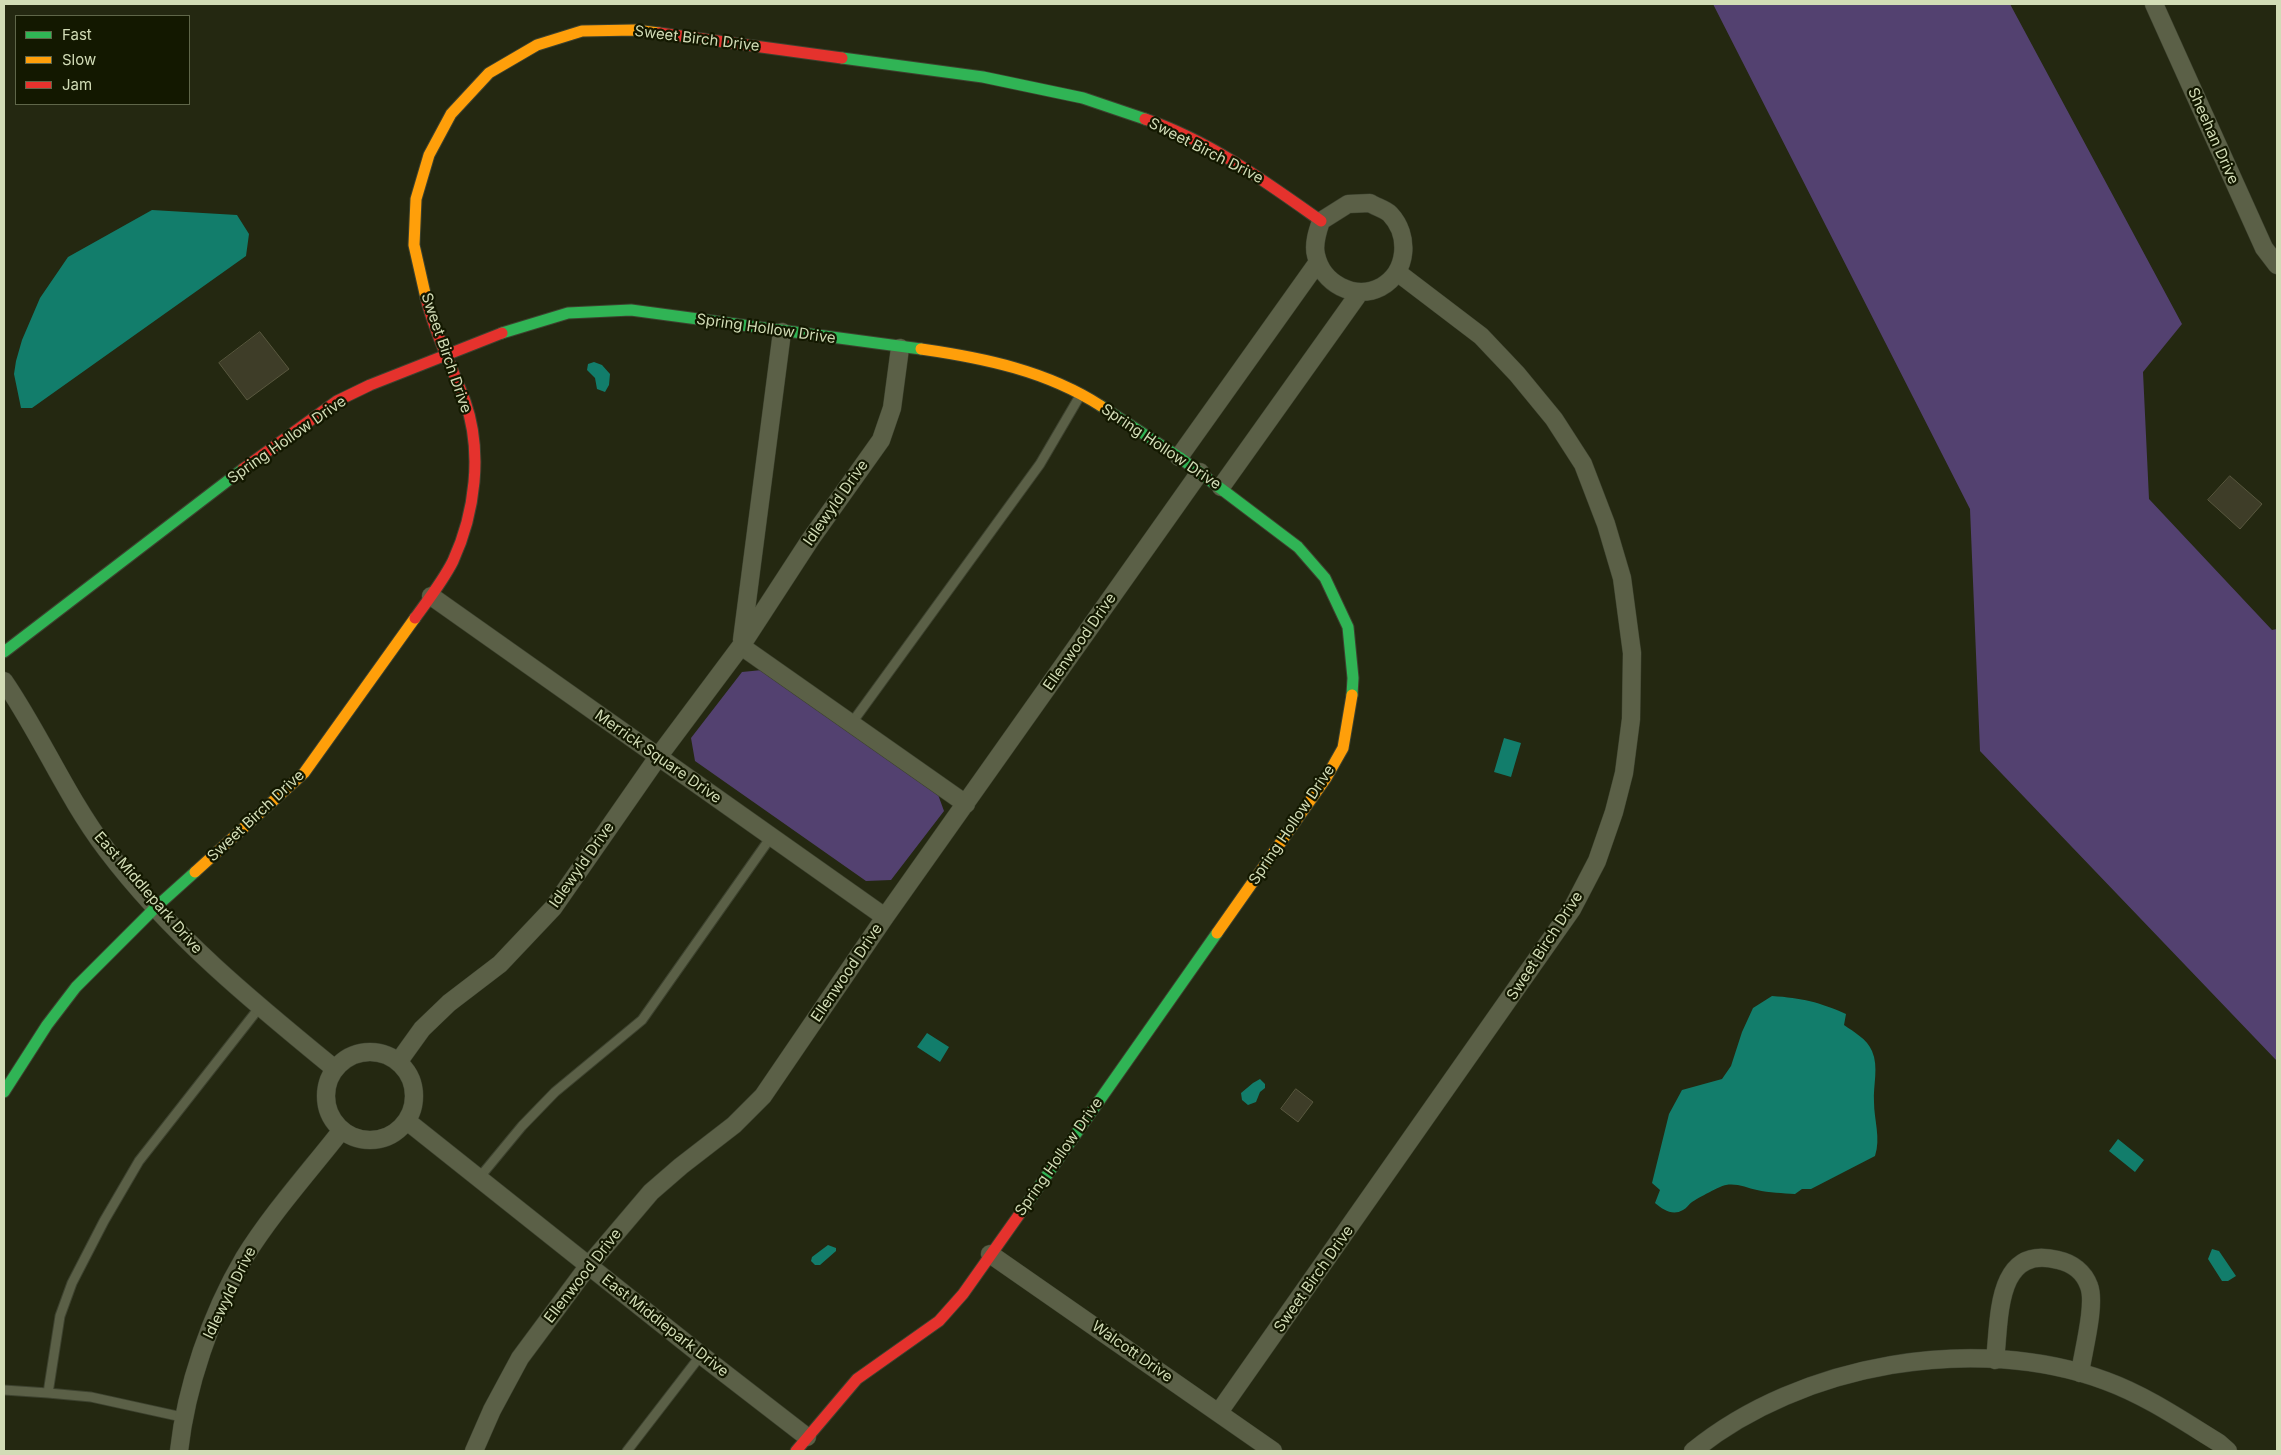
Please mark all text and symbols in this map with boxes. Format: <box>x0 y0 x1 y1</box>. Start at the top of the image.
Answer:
legend <box>15 15 190 105</box>
street label: Sweet Birch Drive <box>633 22 761 56</box>
text: Fast <box>62 25 92 44</box>
text: Slow <box>62 50 96 69</box>
text: Jam <box>62 75 92 94</box>
street label: Sheehan Drive <box>2184 85 2242 187</box>
street label: Sweet Birch Drive <box>1146 114 1266 188</box>
street label: Sweet Birch Drive <box>417 291 475 415</box>
street label: Spring Hollow Drive <box>695 310 837 348</box>
street label: Spring Hollow Drive <box>224 392 350 488</box>
street label: Spring Hollow Drive <box>1098 400 1224 494</box>
street label: Idlewyld Drive <box>800 457 872 549</box>
street label: Ellenwood Drive <box>1040 590 1120 694</box>
street label: Merrick Square Drive <box>591 706 725 808</box>
street label: Spring Hollow Drive <box>1245 762 1339 888</box>
street label: Sweet Birch Drive <box>204 766 308 866</box>
street label: Idlewyld Drive <box>546 819 618 911</box>
street label: East Middlepark Drive <box>90 828 206 958</box>
street label: Sweet Birch Drive <box>1503 888 1587 1004</box>
street label: Ellenwood Drive <box>808 921 886 1025</box>
street label: Spring Hollow Drive <box>1011 1094 1107 1220</box>
street label: Sweet Birch Drive <box>1271 1222 1357 1336</box>
street label: Ellenwood Drive <box>541 1225 625 1327</box>
street label: Idlewyld Drive <box>200 1244 260 1342</box>
street label: East Middlepark Drive <box>598 1271 732 1381</box>
street label: Walcott Drive <box>1088 1318 1176 1386</box>

